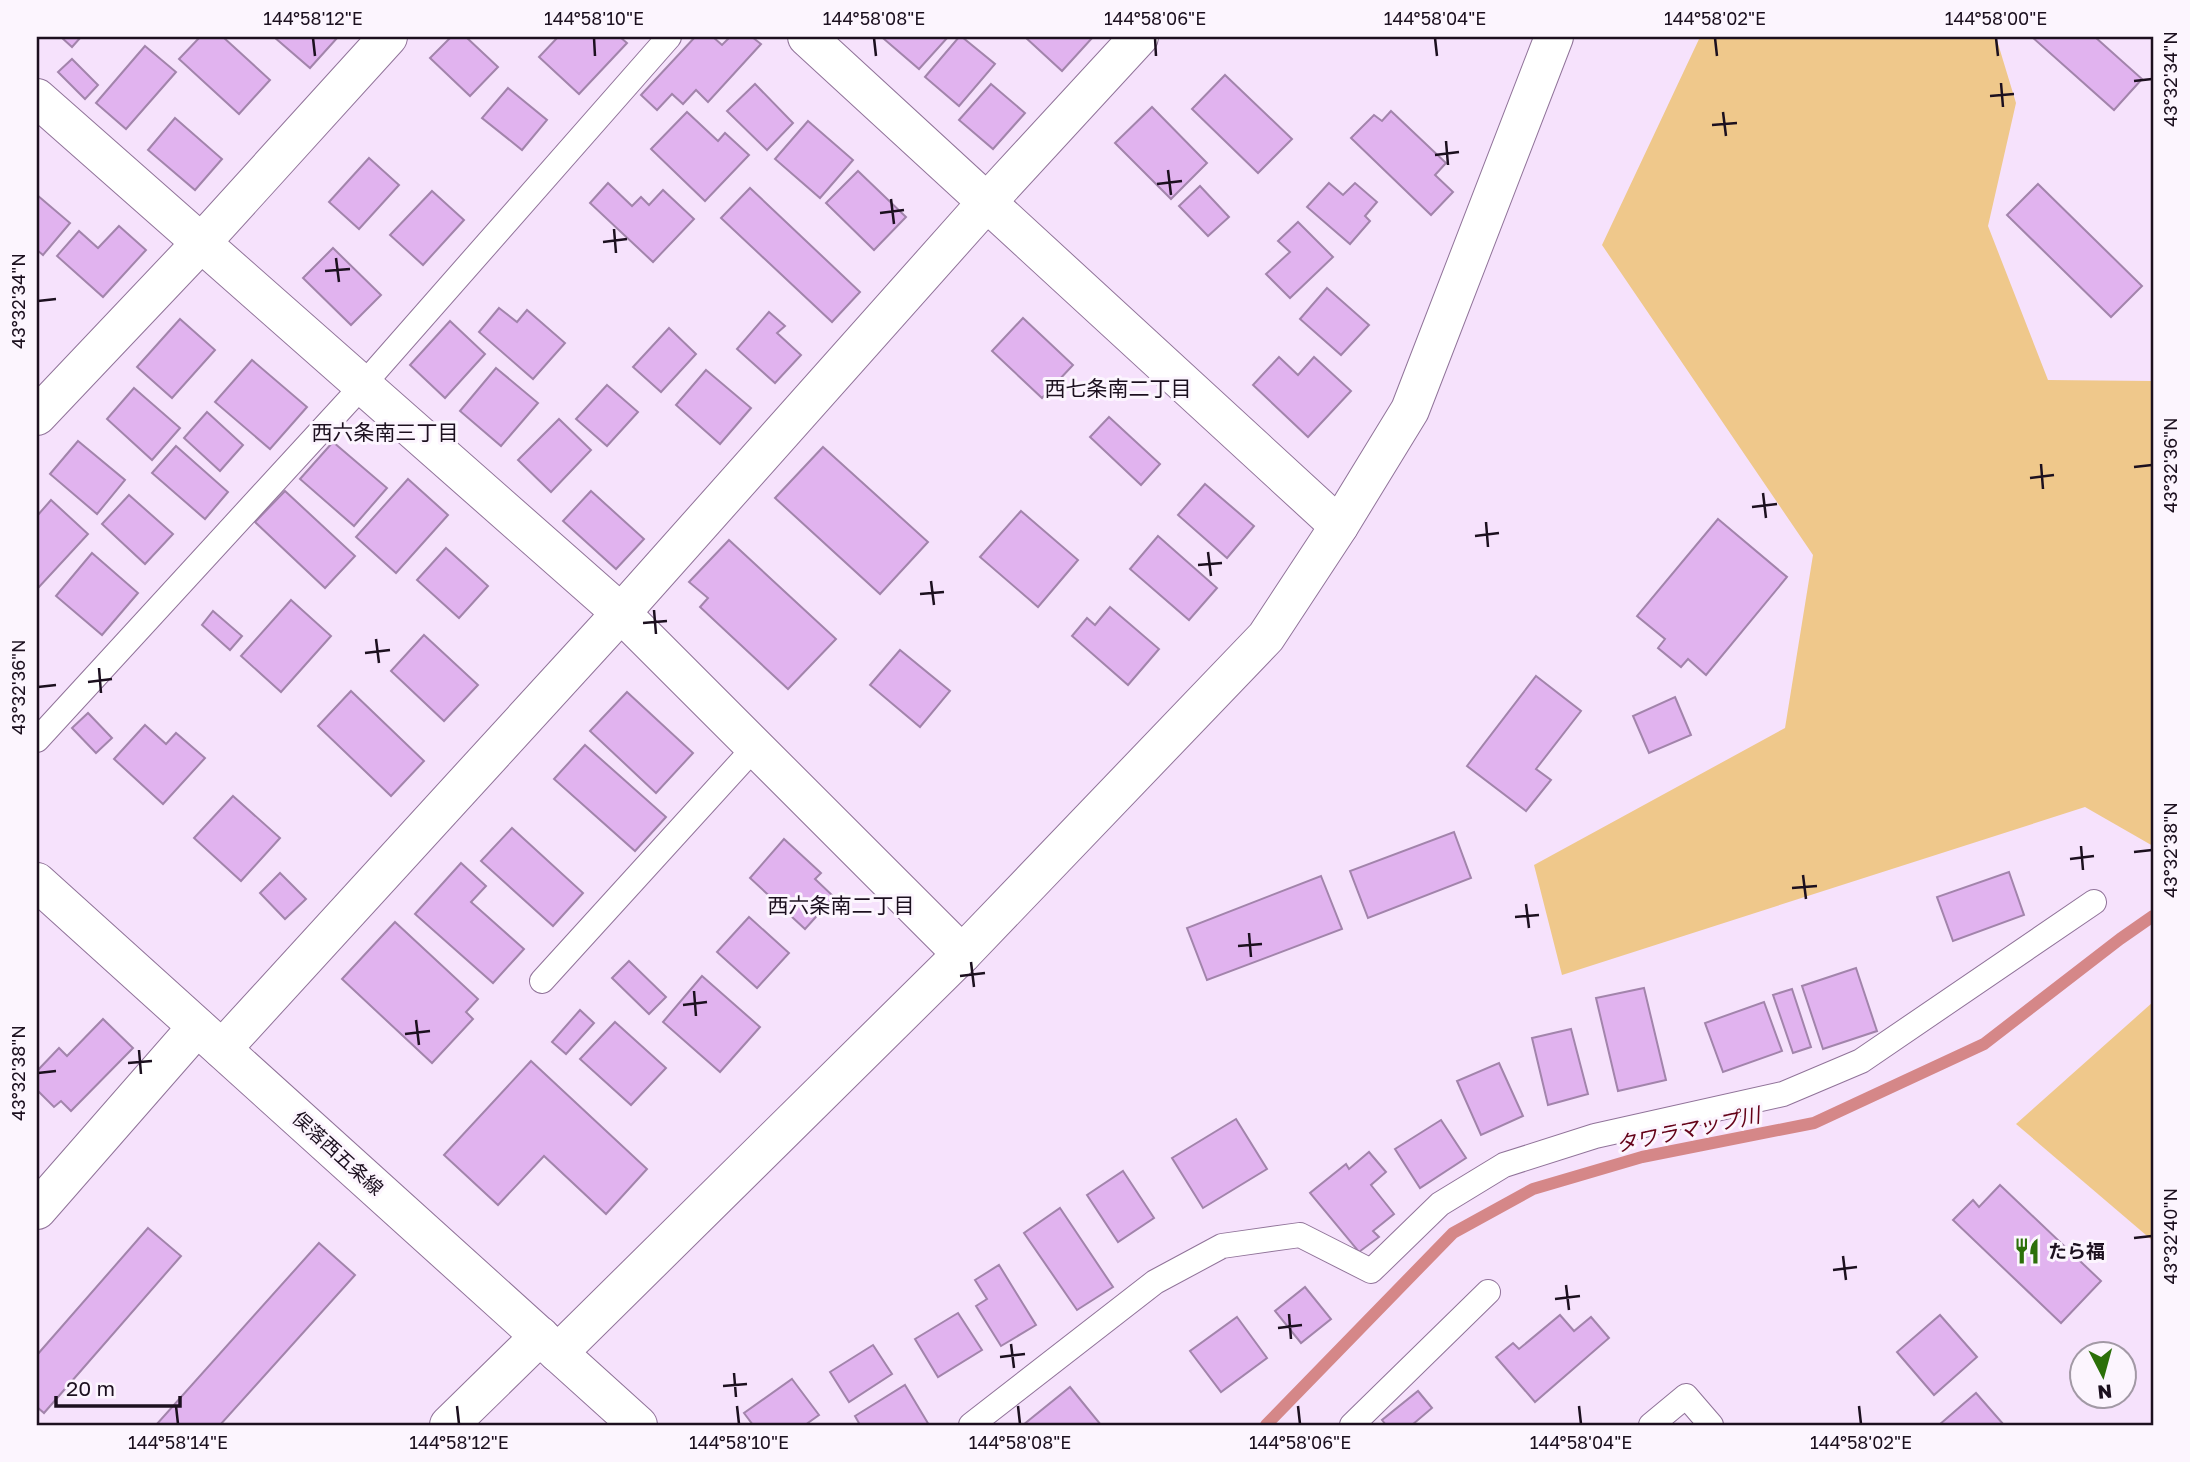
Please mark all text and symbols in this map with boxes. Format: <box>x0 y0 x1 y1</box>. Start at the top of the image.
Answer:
text: 144°58'12"E <box>263 7 363 29</box>
text: 144°58'10"E <box>544 7 644 29</box>
text: 144°58'08"E <box>823 7 925 29</box>
text: 144°58'06"E <box>1104 7 1206 29</box>
text: 144°58'04"E <box>1384 7 1486 29</box>
text: 144°58'02"E <box>1664 7 1766 29</box>
text: 144°58'00"E <box>1945 7 2047 29</box>
text: 43°32'34"N <box>2159 31 2181 127</box>
text: 43°32'34"N <box>7 253 29 349</box>
district label: 西七条南二丁目 <box>1045 375 1192 401</box>
text: 43°32'36"N <box>2159 417 2181 513</box>
district label: 西六条南三丁目 <box>312 419 459 445</box>
text: 43°32'36"N <box>7 639 29 735</box>
text: 43°32'38"N <box>2159 802 2181 898</box>
district label: 西六条南二丁目 <box>768 892 915 918</box>
text: 43°32'38"N <box>7 1025 29 1121</box>
water label: タワラマップ川 <box>1613 1101 1764 1157</box>
street label: 俣落西五条線 <box>288 1106 388 1199</box>
text: 43°32'40"N <box>2159 1188 2181 1284</box>
restaurant icon: たら福 <box>2012 1236 2042 1266</box>
place label: たら福 <box>2048 1239 2105 1262</box>
north arrow <box>2068 1340 2138 1410</box>
scale bar <box>56 1364 180 1408</box>
text: 20 m <box>66 1375 115 1401</box>
text: N <box>2096 1380 2113 1405</box>
text: 144°58'14"E <box>128 1431 228 1453</box>
text: 144°58'12"E <box>409 1431 509 1453</box>
text: 144°58'10"E <box>689 1431 789 1453</box>
text: 144°58'08"E <box>969 1431 1071 1453</box>
text: 144°58'06"E <box>1249 1431 1351 1453</box>
text: 144°58'04"E <box>1530 1431 1632 1453</box>
text: 144°58'02"E <box>1810 1431 1912 1453</box>

